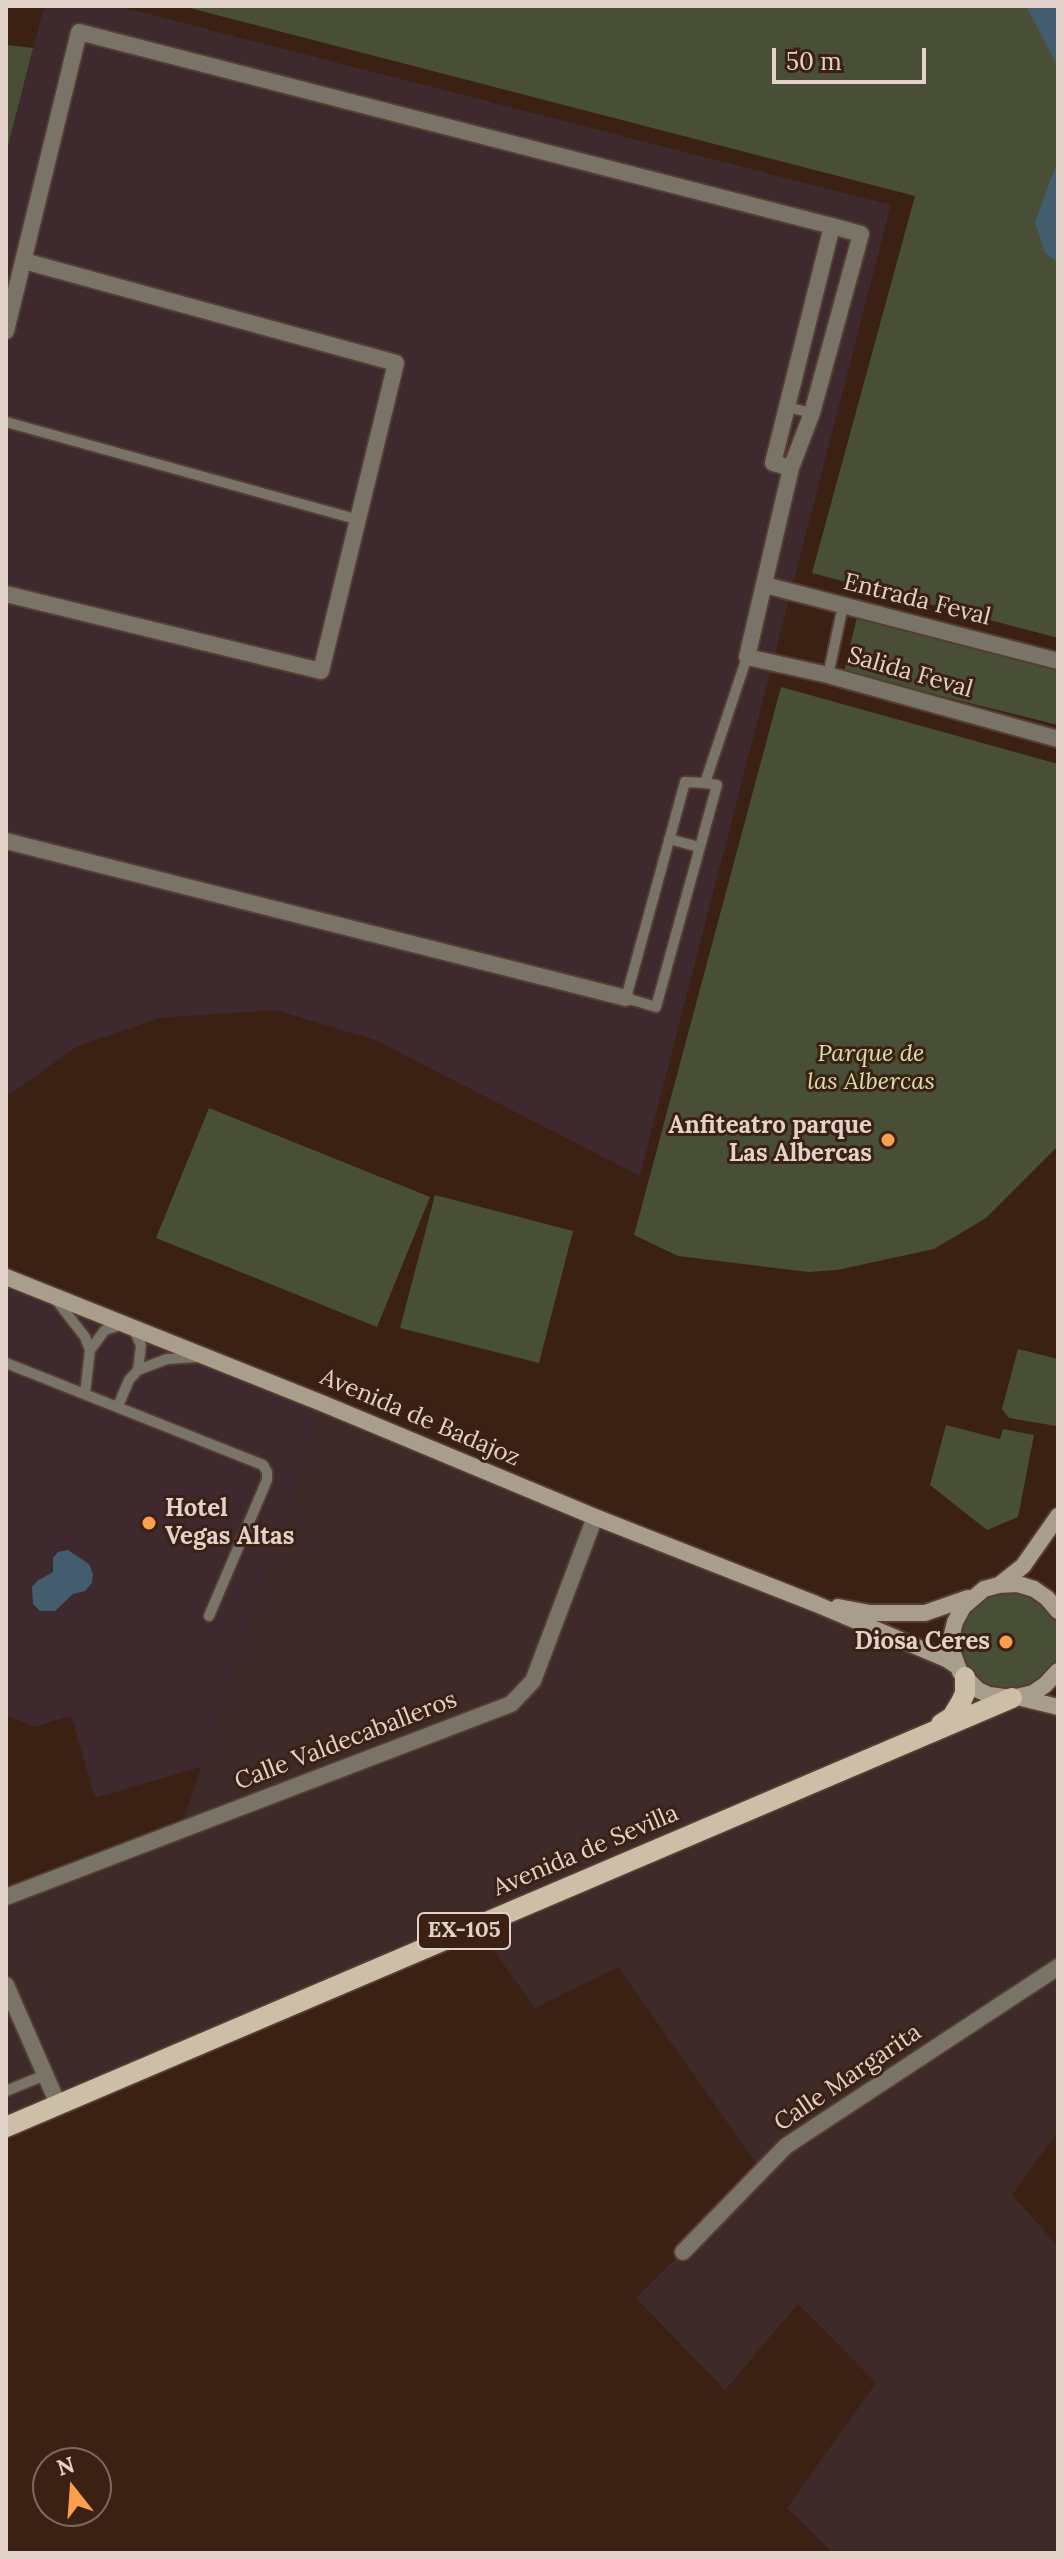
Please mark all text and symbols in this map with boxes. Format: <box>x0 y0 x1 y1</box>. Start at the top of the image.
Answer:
scale bar <box>776 32 930 82</box>
text: 50 m <box>786 46 842 77</box>
street label: Entrada Feval <box>840 568 994 632</box>
street label: Salida Feval <box>844 641 976 705</box>
park label: Parque de las Albercas <box>807 1040 935 1096</box>
place label: Anfiteatro parque Las Albercas <box>669 1112 872 1168</box>
marker: Anfiteatro parque Las Albercas <box>879 1131 897 1149</box>
street label: Avenida de Badajoz <box>316 1363 524 1473</box>
place label: Hotel Vegas Altas <box>165 1495 294 1551</box>
marker: Hotel Vegas Altas <box>140 1514 158 1532</box>
place label: Diosa Ceres <box>855 1628 990 1656</box>
marker: Diosa Ceres <box>997 1633 1015 1651</box>
street label: Calle Valdecaballeros <box>231 1685 461 1797</box>
street label: Avenida de Sevilla <box>489 1799 683 1903</box>
road number: EX-105 <box>418 1913 510 1949</box>
street label: Calle Margarita <box>769 2018 927 2138</box>
north arrow <box>32 2447 112 2527</box>
text: N <box>53 2450 78 2482</box>

